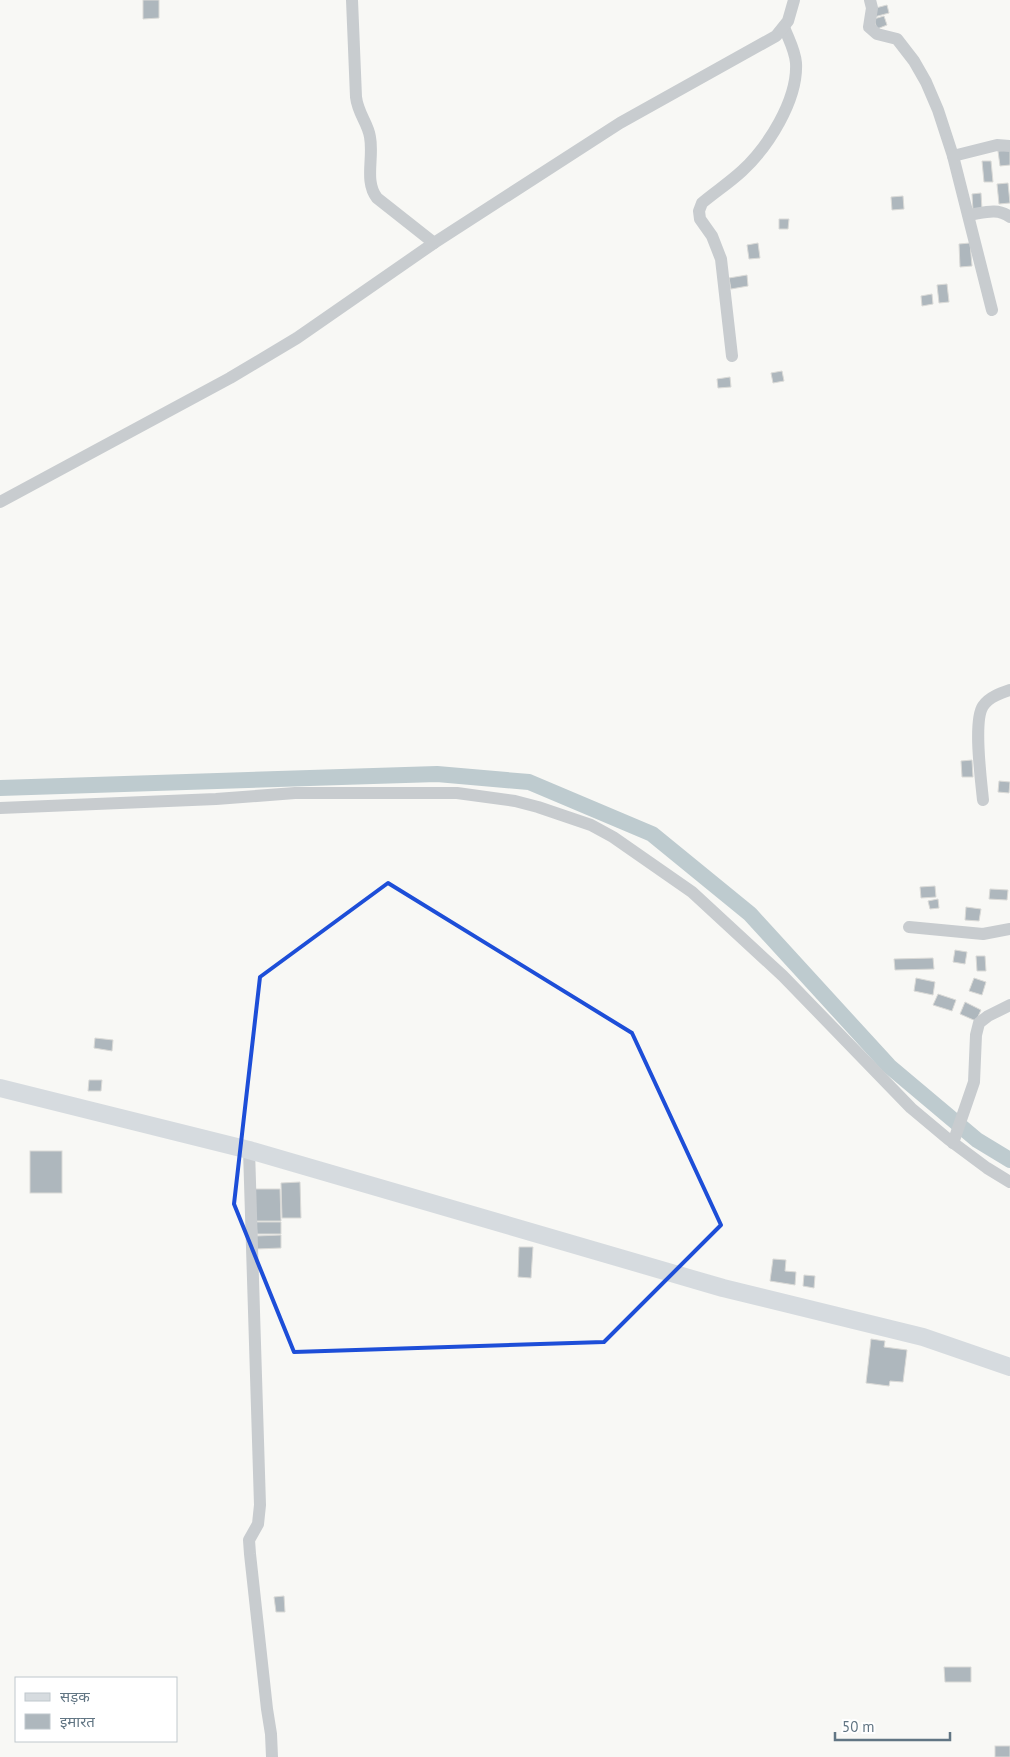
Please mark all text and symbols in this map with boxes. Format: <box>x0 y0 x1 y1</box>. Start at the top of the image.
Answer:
legend <box>15 1677 178 1742</box>
text: सड़क <box>60 1687 90 1706</box>
scale bar <box>835 1710 950 1742</box>
text: इमारत <box>60 1712 95 1731</box>
text: 50 m <box>842 1717 875 1736</box>

